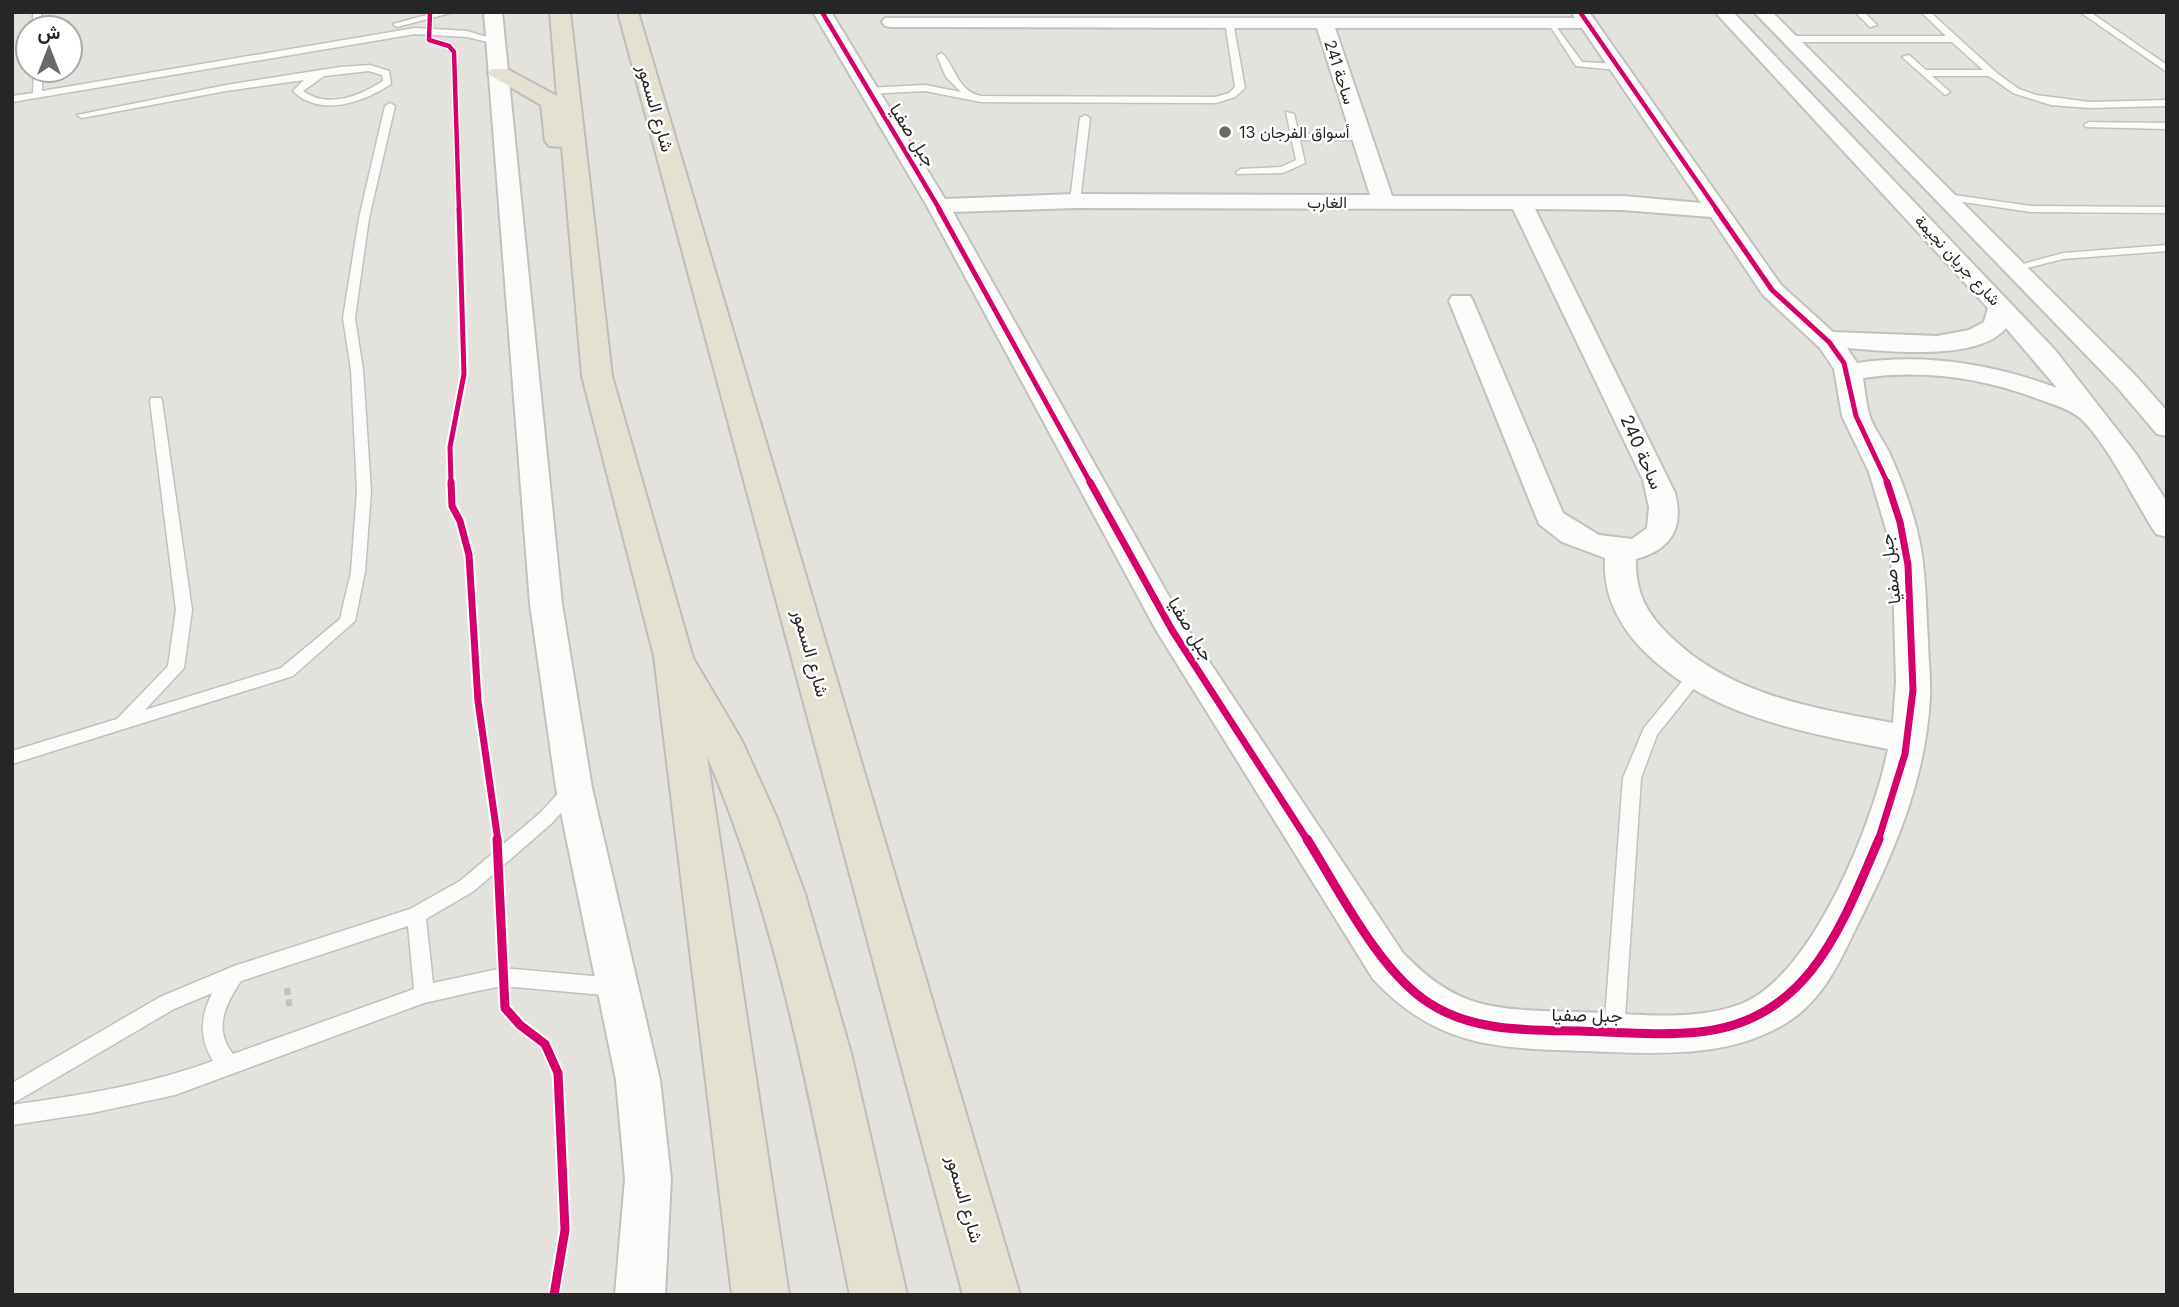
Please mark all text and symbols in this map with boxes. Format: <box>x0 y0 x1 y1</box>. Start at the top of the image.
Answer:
north arrow <box>14 14 84 84</box>
text: ش <box>38 21 61 44</box>
street label: ساحة 241 <box>1320 37 1360 107</box>
street label: شارع السمور <box>631 61 679 155</box>
street label: جبل صفيا <box>885 99 941 171</box>
place label: أسواق الفرجان 13 <box>1239 122 1350 143</box>
marker: أسواق الفرجان 13 <box>1217 124 1233 140</box>
street label: الغارب <box>1307 192 1347 213</box>
street label: شارع جريان نجيمة <box>1909 210 2005 311</box>
street label: ساحة 240 <box>1616 412 1668 492</box>
street label: جبل صفيا <box>1875 533 1906 605</box>
street label: جبل صفيا <box>1163 593 1218 665</box>
street label: شارع السمور <box>786 606 834 700</box>
street label: جبل صفيا <box>1551 1004 1623 1027</box>
street label: شارع السمور <box>940 1152 988 1246</box>

